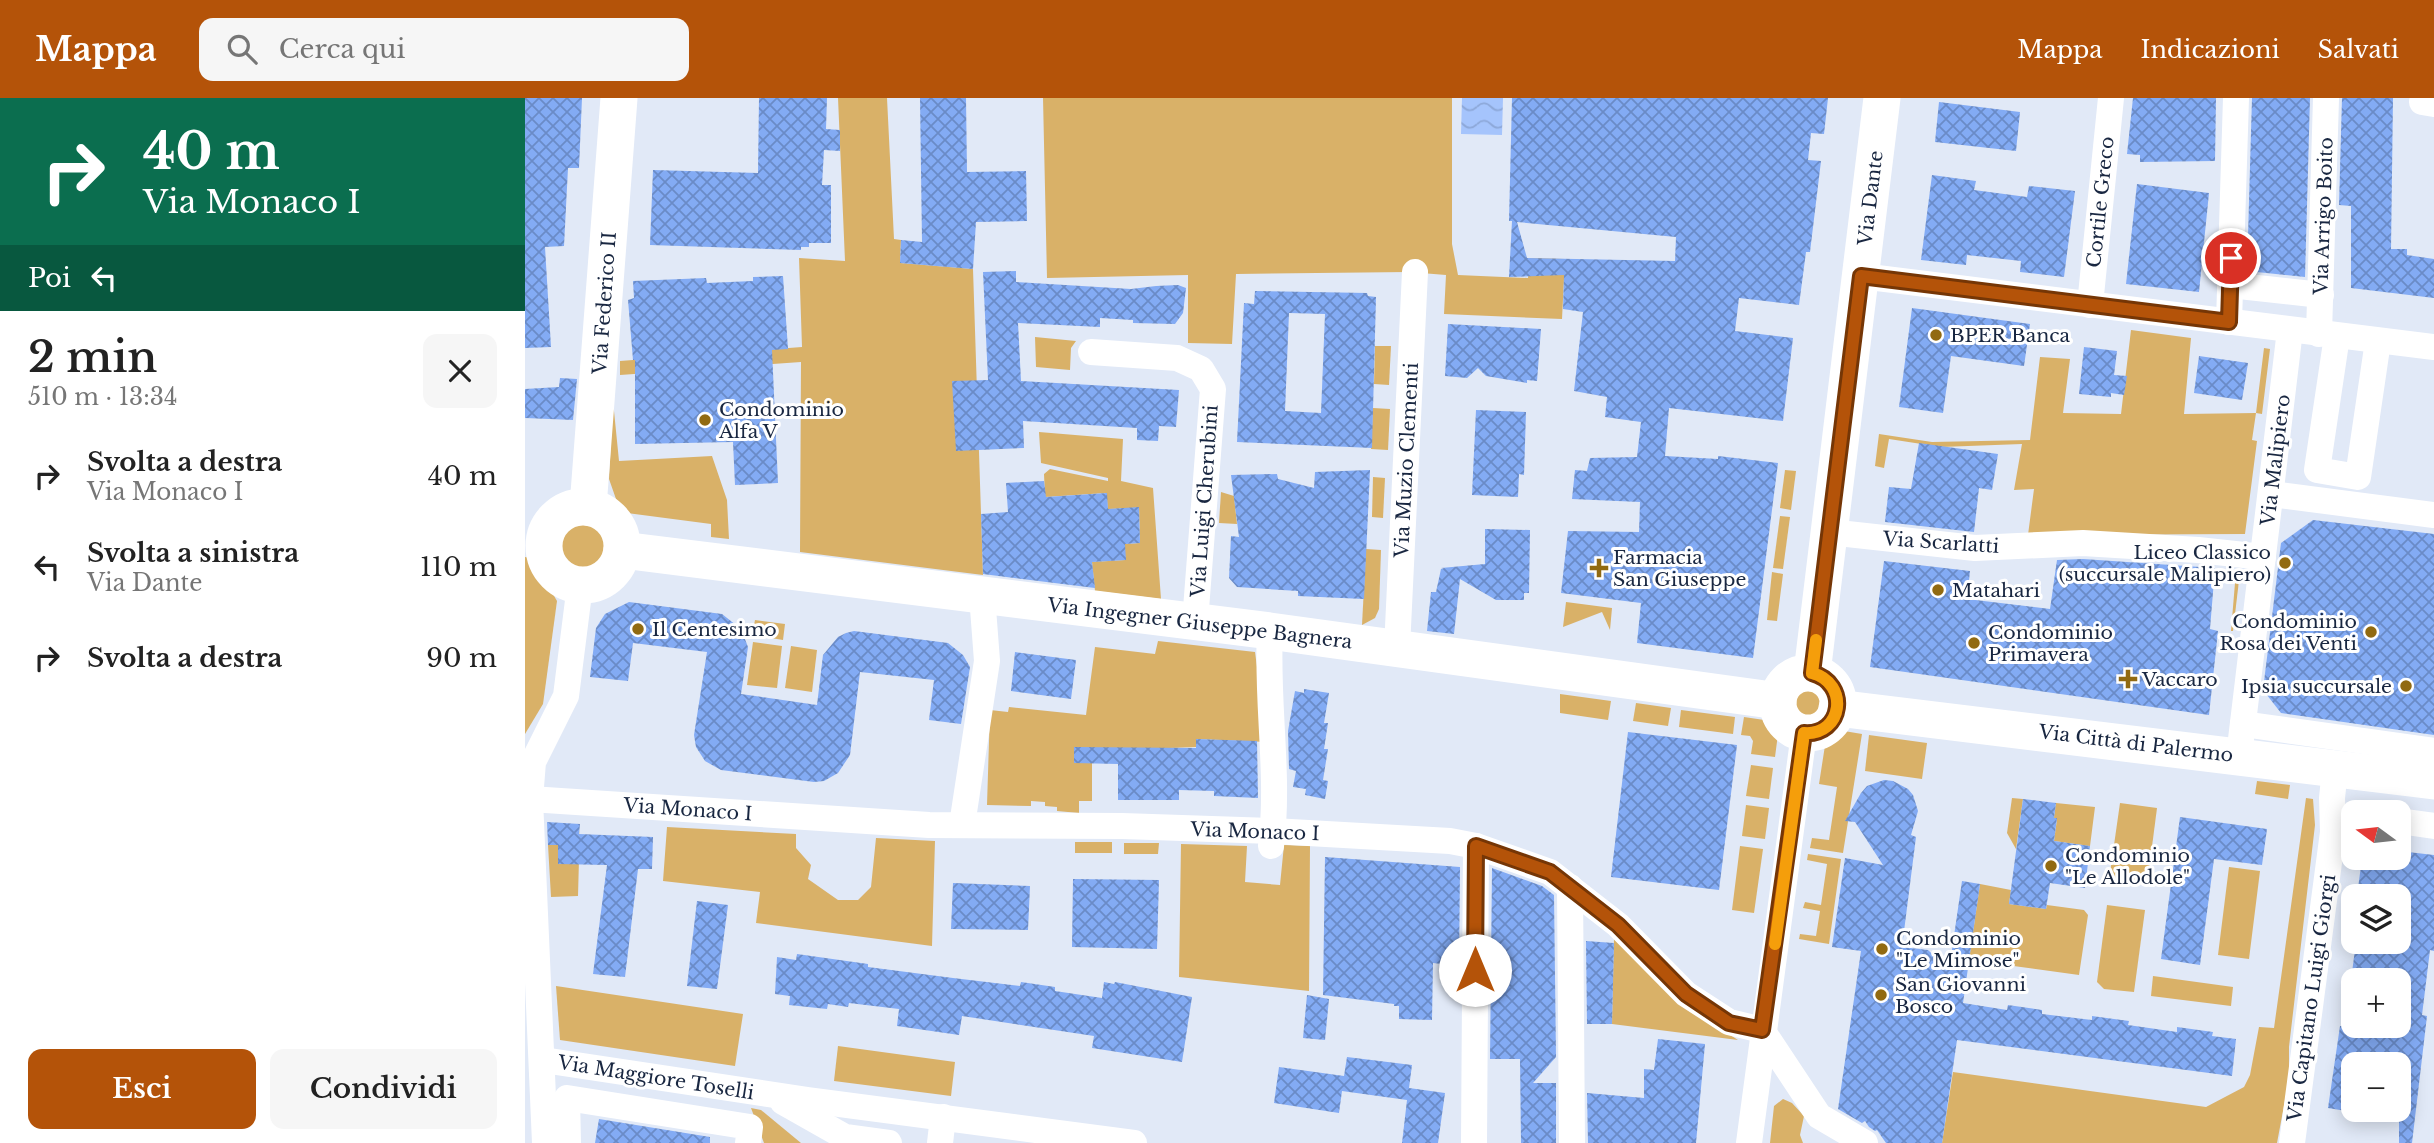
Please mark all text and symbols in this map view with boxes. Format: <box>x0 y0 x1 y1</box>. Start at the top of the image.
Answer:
search box <box>199 18 689 81</box>
text: Mappa <box>35 29 157 70</box>
icon: search <box>223 30 261 68</box>
text: Cerca qui <box>279 33 405 65</box>
text: Mappa <box>2017 35 2103 64</box>
text: Indicazioni <box>2141 35 2280 64</box>
text: Salvati <box>2318 35 2399 64</box>
text: 40 m <box>143 121 280 182</box>
icon: right <box>28 126 119 217</box>
street label: Cortile Greco <box>2082 135 2119 269</box>
street label: Via Arrigo Boito <box>2309 137 2338 296</box>
street label: Via Dante <box>1853 149 1888 248</box>
text: Via Monaco I <box>143 182 361 222</box>
pin <box>2201 228 2261 288</box>
street label: Via Federico II <box>588 231 621 376</box>
icon: arrive <box>2212 239 2250 277</box>
icon: left <box>85 259 123 297</box>
text: Poi <box>28 262 71 294</box>
place label: BPER Banca <box>1950 324 2070 347</box>
marker: BPER Banca <box>1928 327 1944 343</box>
text: 2 min <box>28 331 157 383</box>
button: close <box>423 334 497 408</box>
street label: Via Muzio Clementi <box>1390 361 1423 559</box>
text: 510 m · 13:34 <box>28 383 177 411</box>
street label: Via Malipiero <box>2256 393 2295 528</box>
place label: Condominio Alfa V <box>718 398 844 443</box>
street label: Via Luigi Cherubini <box>1186 404 1223 599</box>
marker: Condominio Alfa V <box>697 412 713 428</box>
text: Svolta a destra <box>87 446 283 478</box>
icon: right <box>28 457 66 495</box>
text: 40 m <box>428 460 497 492</box>
text: Via Monaco I <box>87 478 243 506</box>
street label: Via Scarlatti <box>1881 527 2000 558</box>
text: Svolta a sinistra <box>87 537 299 569</box>
place label: Liceo Classico (succursale Malipiero) <box>2059 541 2271 586</box>
place label: Farmacia San Giuseppe <box>1613 546 1746 591</box>
icon: left <box>28 548 66 586</box>
text: 110 m <box>420 551 497 583</box>
marker: Liceo Classico (succursale Malipiero) <box>2277 555 2293 571</box>
marker: Farmacia San Giuseppe <box>1591 560 1607 576</box>
text: Via Dante <box>87 569 202 597</box>
place label: Matahari <box>1952 579 2041 602</box>
marker: Matahari <box>1930 582 1946 598</box>
street label: Via Ingegner Giuseppe Bagnera <box>1045 593 1354 654</box>
place label: Condominio Rosa dei Venti <box>2220 610 2358 655</box>
place label: Il Centesimo <box>652 618 777 641</box>
marker: Il Centesimo <box>630 621 646 637</box>
place label: Condominio Primavera <box>1988 621 2113 666</box>
marker: Condominio Rosa dei Venti <box>2363 624 2379 640</box>
marker: Condominio Primavera <box>1966 635 1982 651</box>
icon: right <box>28 639 66 677</box>
text: Svolta a destra <box>87 642 283 674</box>
text: 90 m <box>426 642 497 674</box>
place label: Vaccaro <box>2141 668 2218 691</box>
marker: Vaccaro <box>2120 671 2136 687</box>
place label: Ipsia succursale <box>2241 675 2392 698</box>
marker: Ipsia succursale <box>2398 678 2414 694</box>
street label: Via Città di Palermo <box>2036 720 2235 767</box>
street label: Via Monaco I <box>622 793 753 825</box>
north arrow <box>2341 800 2411 870</box>
map controls <box>2341 800 2411 1122</box>
street label: Via Monaco I <box>1189 818 1320 845</box>
place label: Condominio "Le Allodole" <box>2065 844 2190 889</box>
marker: Condominio "Le Allodole" <box>2043 858 2059 874</box>
street label: Via Capitano Luigi Giorgi <box>2283 872 2340 1124</box>
button: layers <box>2341 884 2411 954</box>
place label: Condominio "Le Mimose" <box>1896 927 2021 972</box>
position arrow <box>1438 933 1512 1007</box>
marker: Condominio "Le Mimose" <box>1874 941 1890 957</box>
button: + <box>2341 968 2411 1038</box>
place label: San Giovanni Bosco <box>1895 973 2026 1018</box>
marker: San Giovanni Bosco <box>1873 987 1889 1003</box>
button: Esci <box>28 1049 256 1129</box>
button: Condividi <box>270 1049 497 1129</box>
street label: Via Maggiore Toselli <box>555 1050 756 1104</box>
button: − <box>2341 1052 2411 1122</box>

